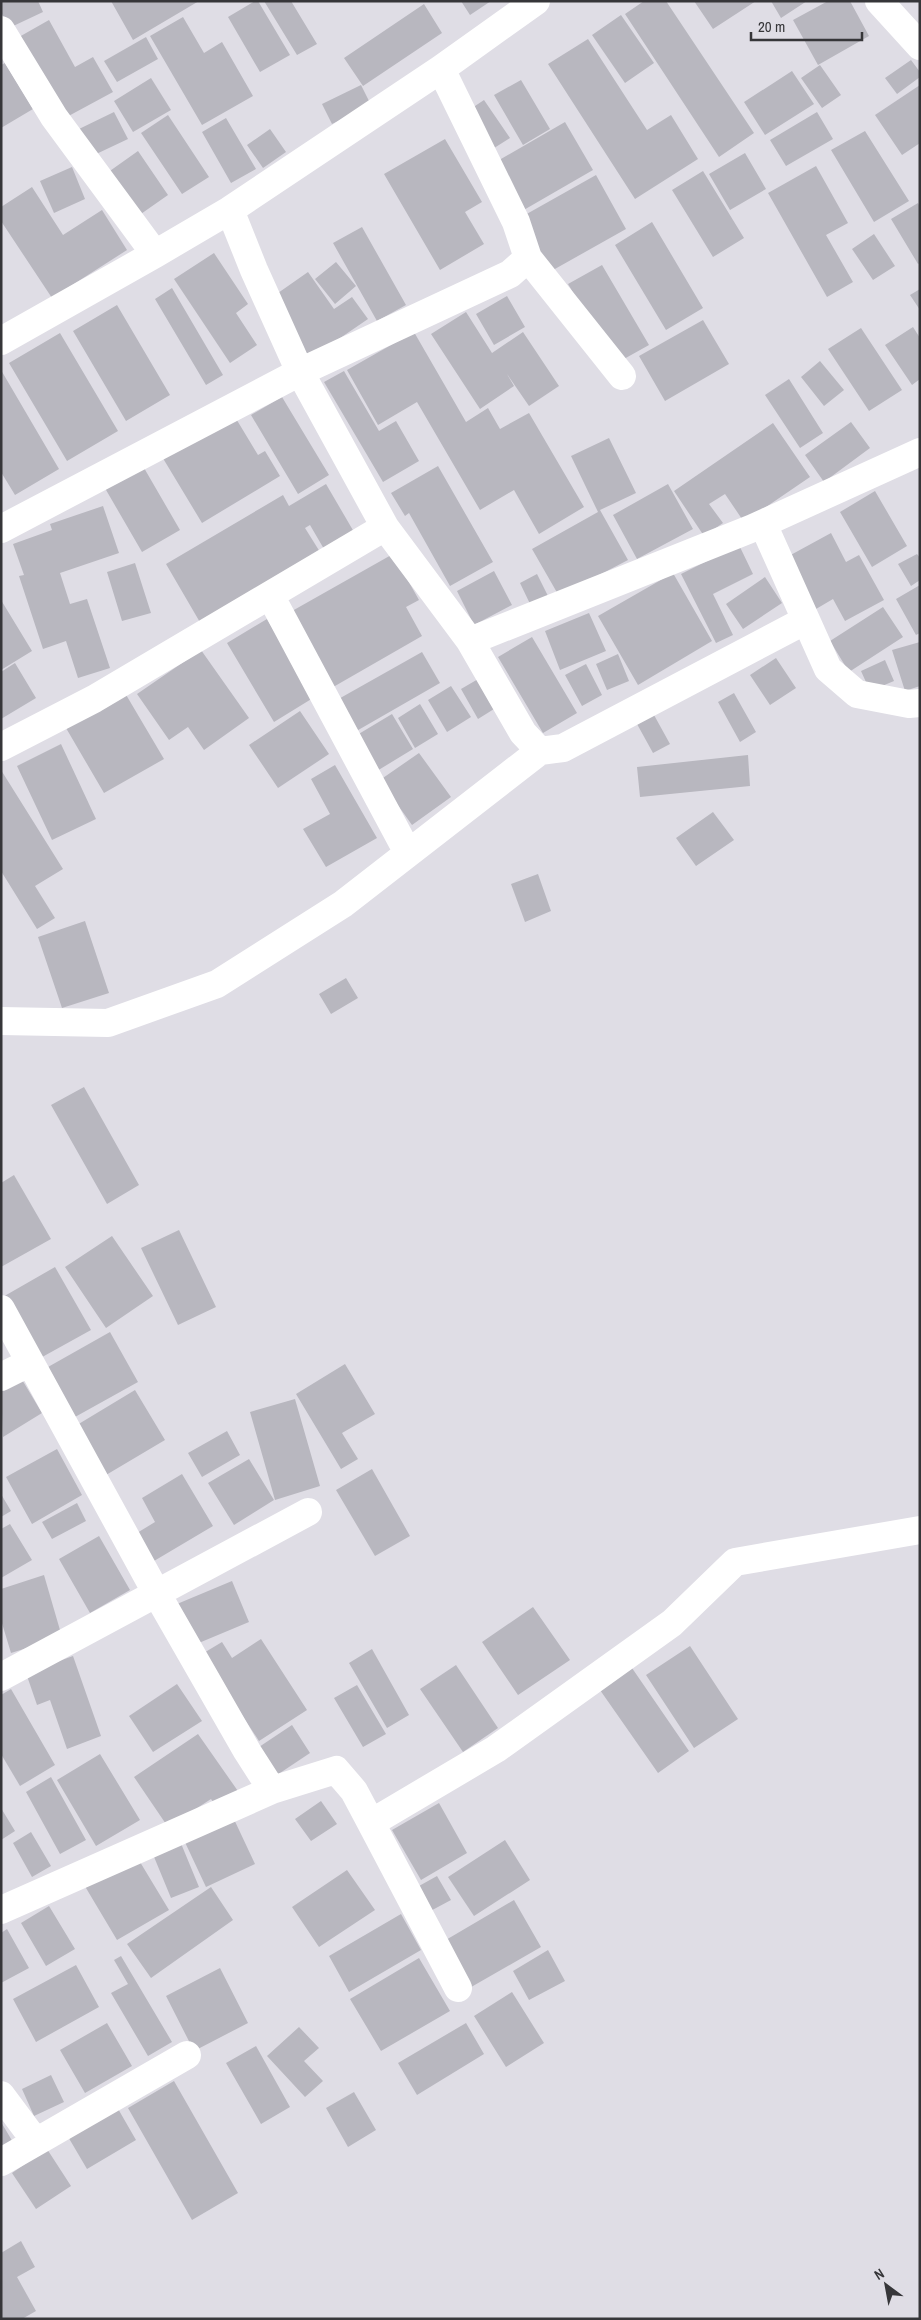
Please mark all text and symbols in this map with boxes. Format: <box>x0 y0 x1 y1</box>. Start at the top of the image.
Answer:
scale bar <box>751 10 862 42</box>
text: 20 m <box>758 16 785 37</box>
north arrow <box>861 2260 911 2310</box>
text: N <box>871 2264 887 2284</box>

